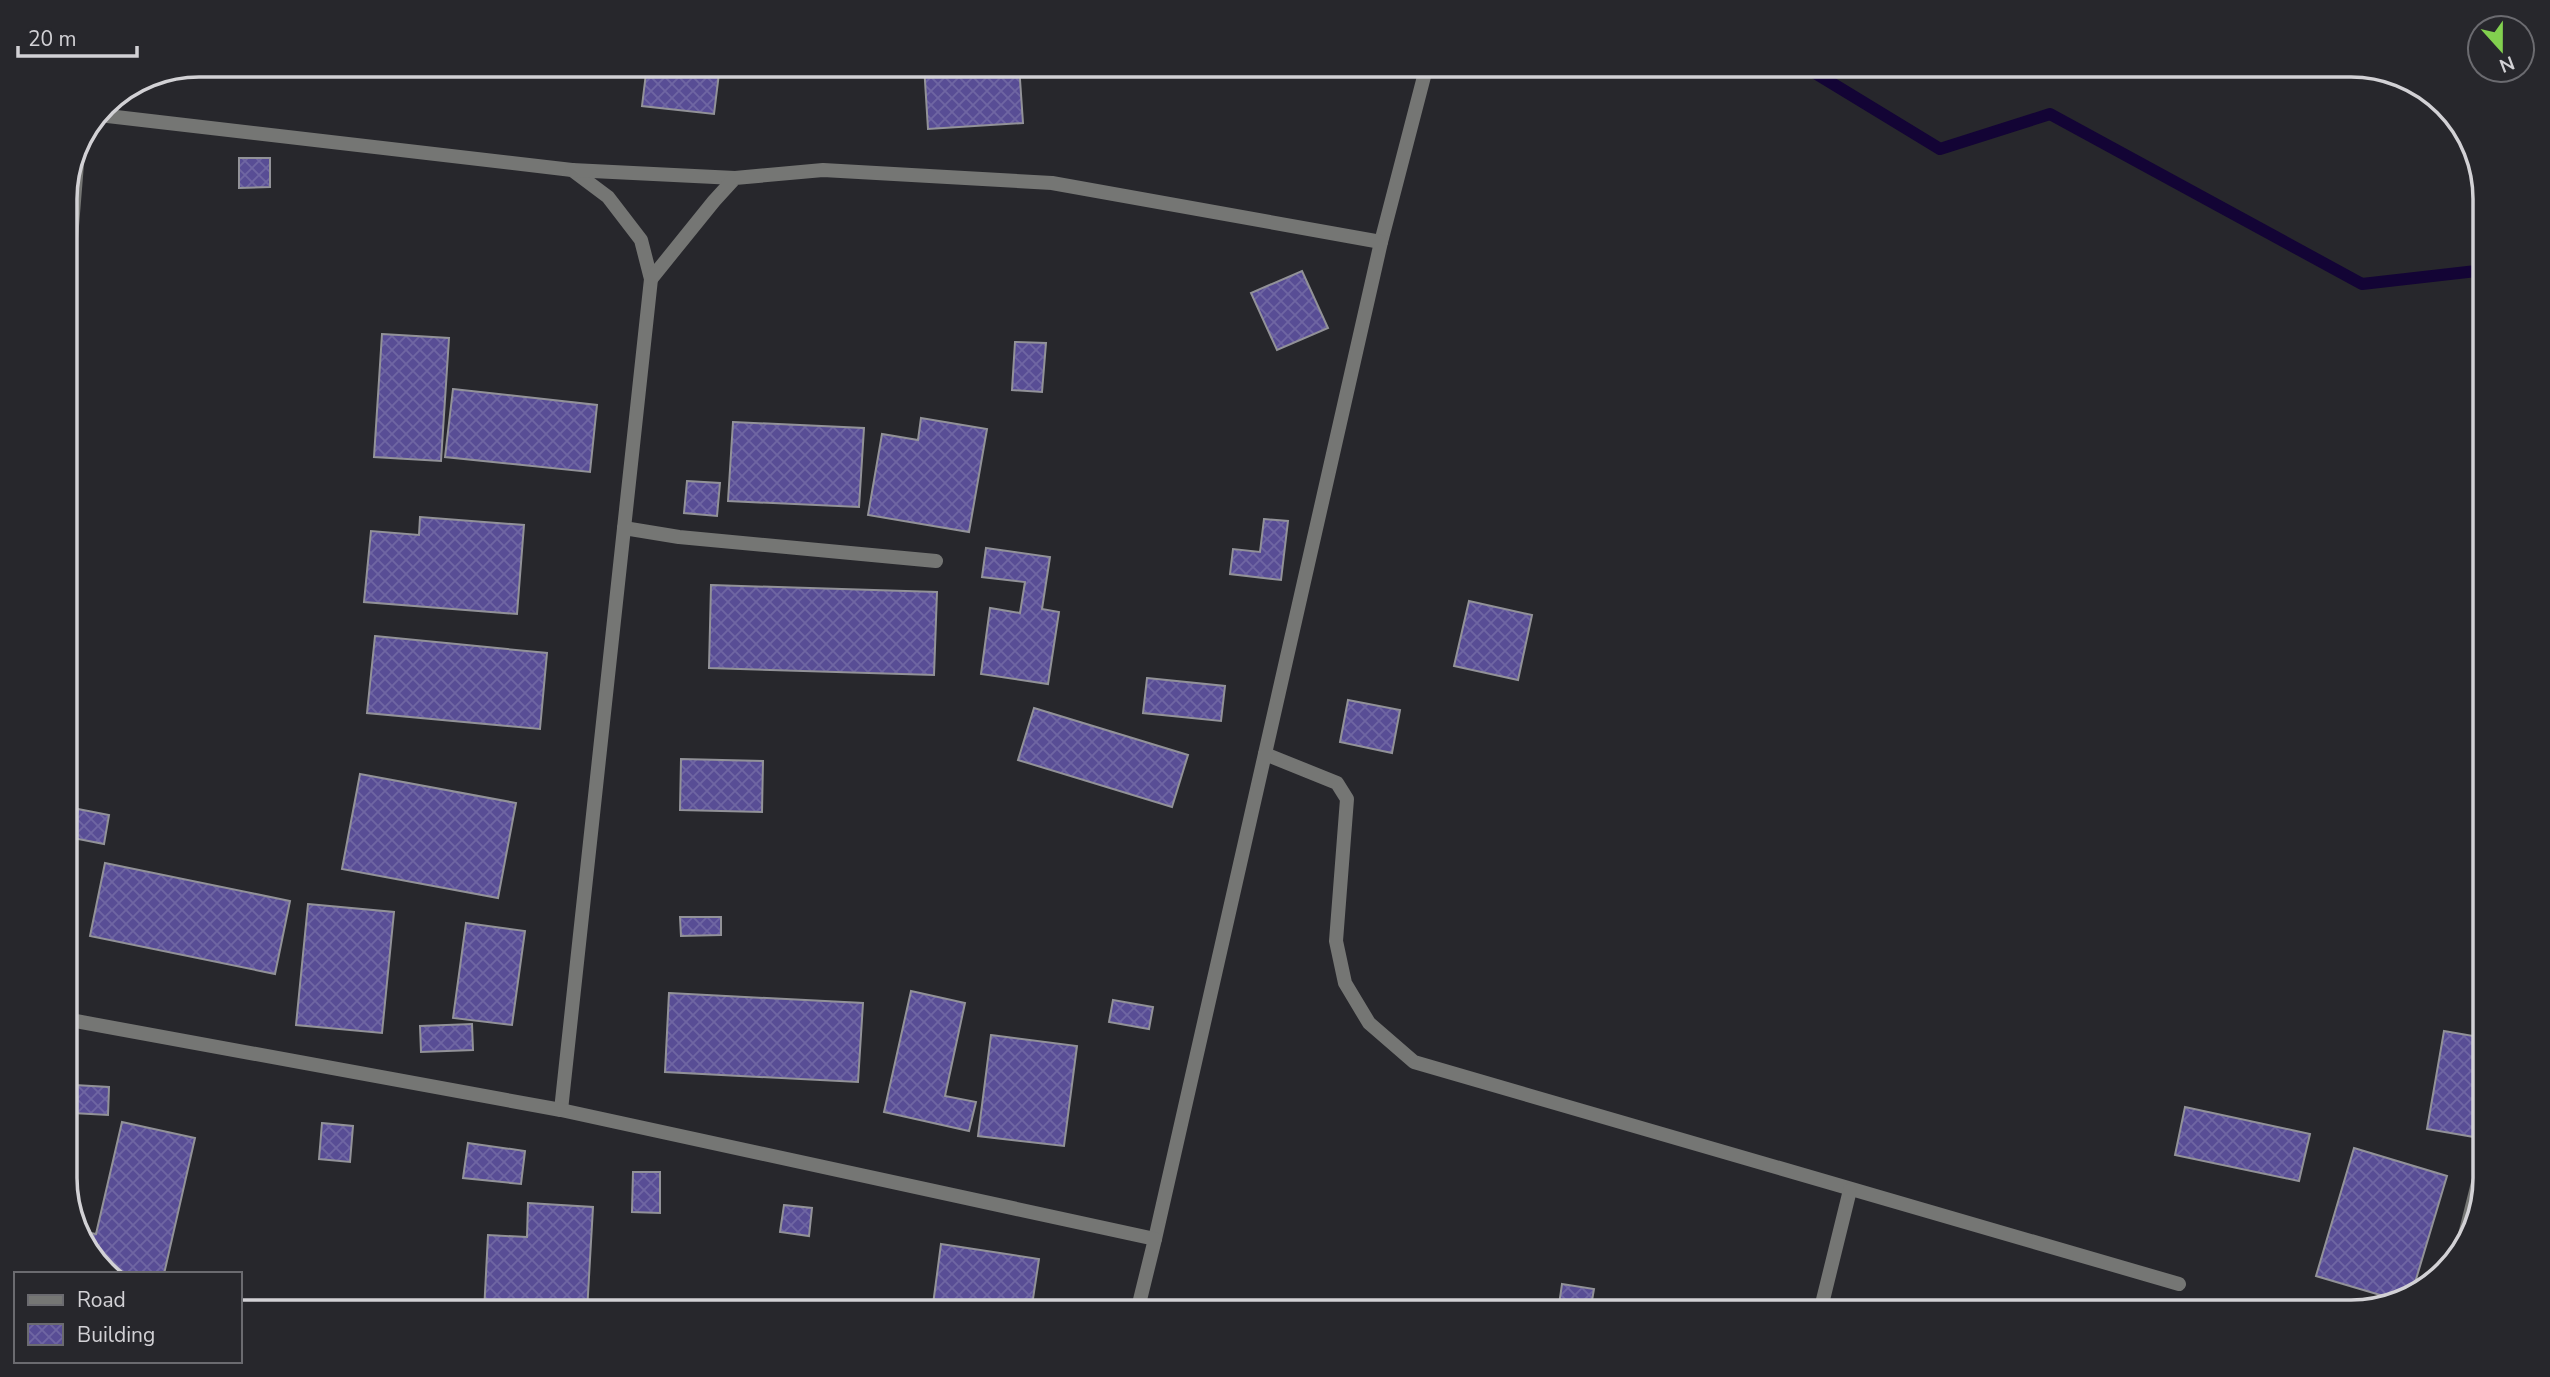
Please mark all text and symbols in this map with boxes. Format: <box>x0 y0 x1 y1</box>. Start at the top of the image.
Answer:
scale bar <box>18 14 136 58</box>
north arrow <box>2466 14 2536 84</box>
text: 20 m <box>28 25 77 53</box>
text: N <box>2495 49 2518 79</box>
legend <box>14 1272 242 1363</box>
text: Road <box>77 1286 126 1314</box>
text: Building <box>77 1321 155 1349</box>

